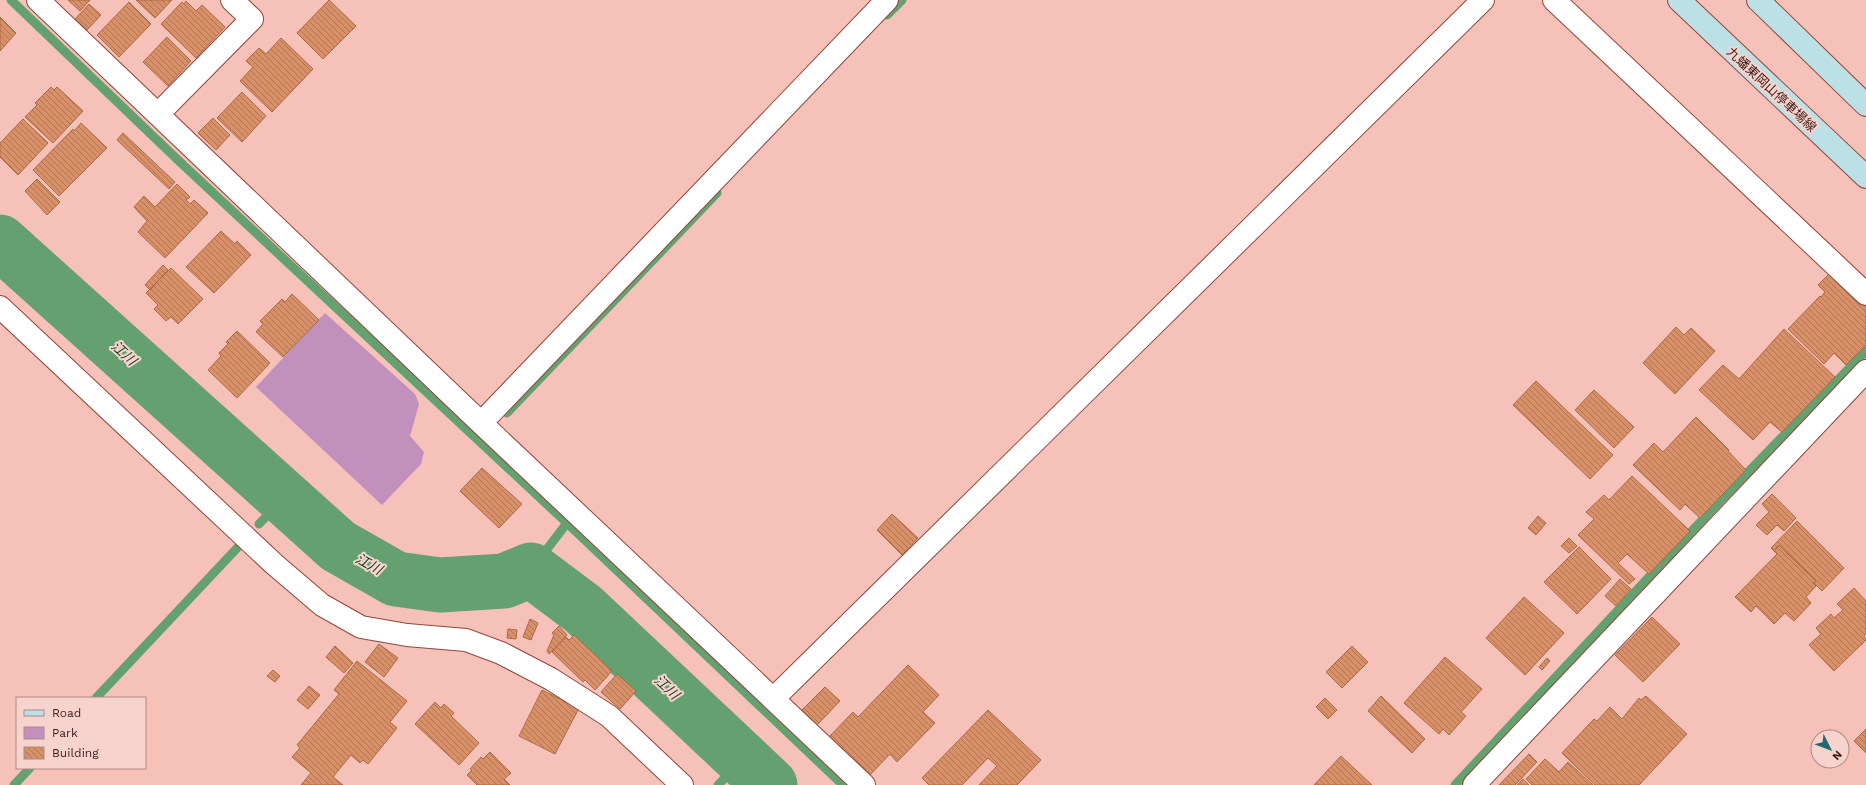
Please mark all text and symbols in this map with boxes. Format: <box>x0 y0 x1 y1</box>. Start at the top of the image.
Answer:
street label: 九蟠東岡山停車場線 <box>1724 44 1820 135</box>
water label: 江川 <box>108 338 141 370</box>
water label: 江川 <box>353 550 387 579</box>
water label: 江川 <box>651 672 684 704</box>
legend <box>16 697 146 769</box>
text: Road <box>52 706 81 720</box>
text: Park <box>52 726 78 740</box>
north arrow <box>1810 729 1850 769</box>
text: Building <box>52 746 99 760</box>
text: N <box>1830 748 1845 763</box>

